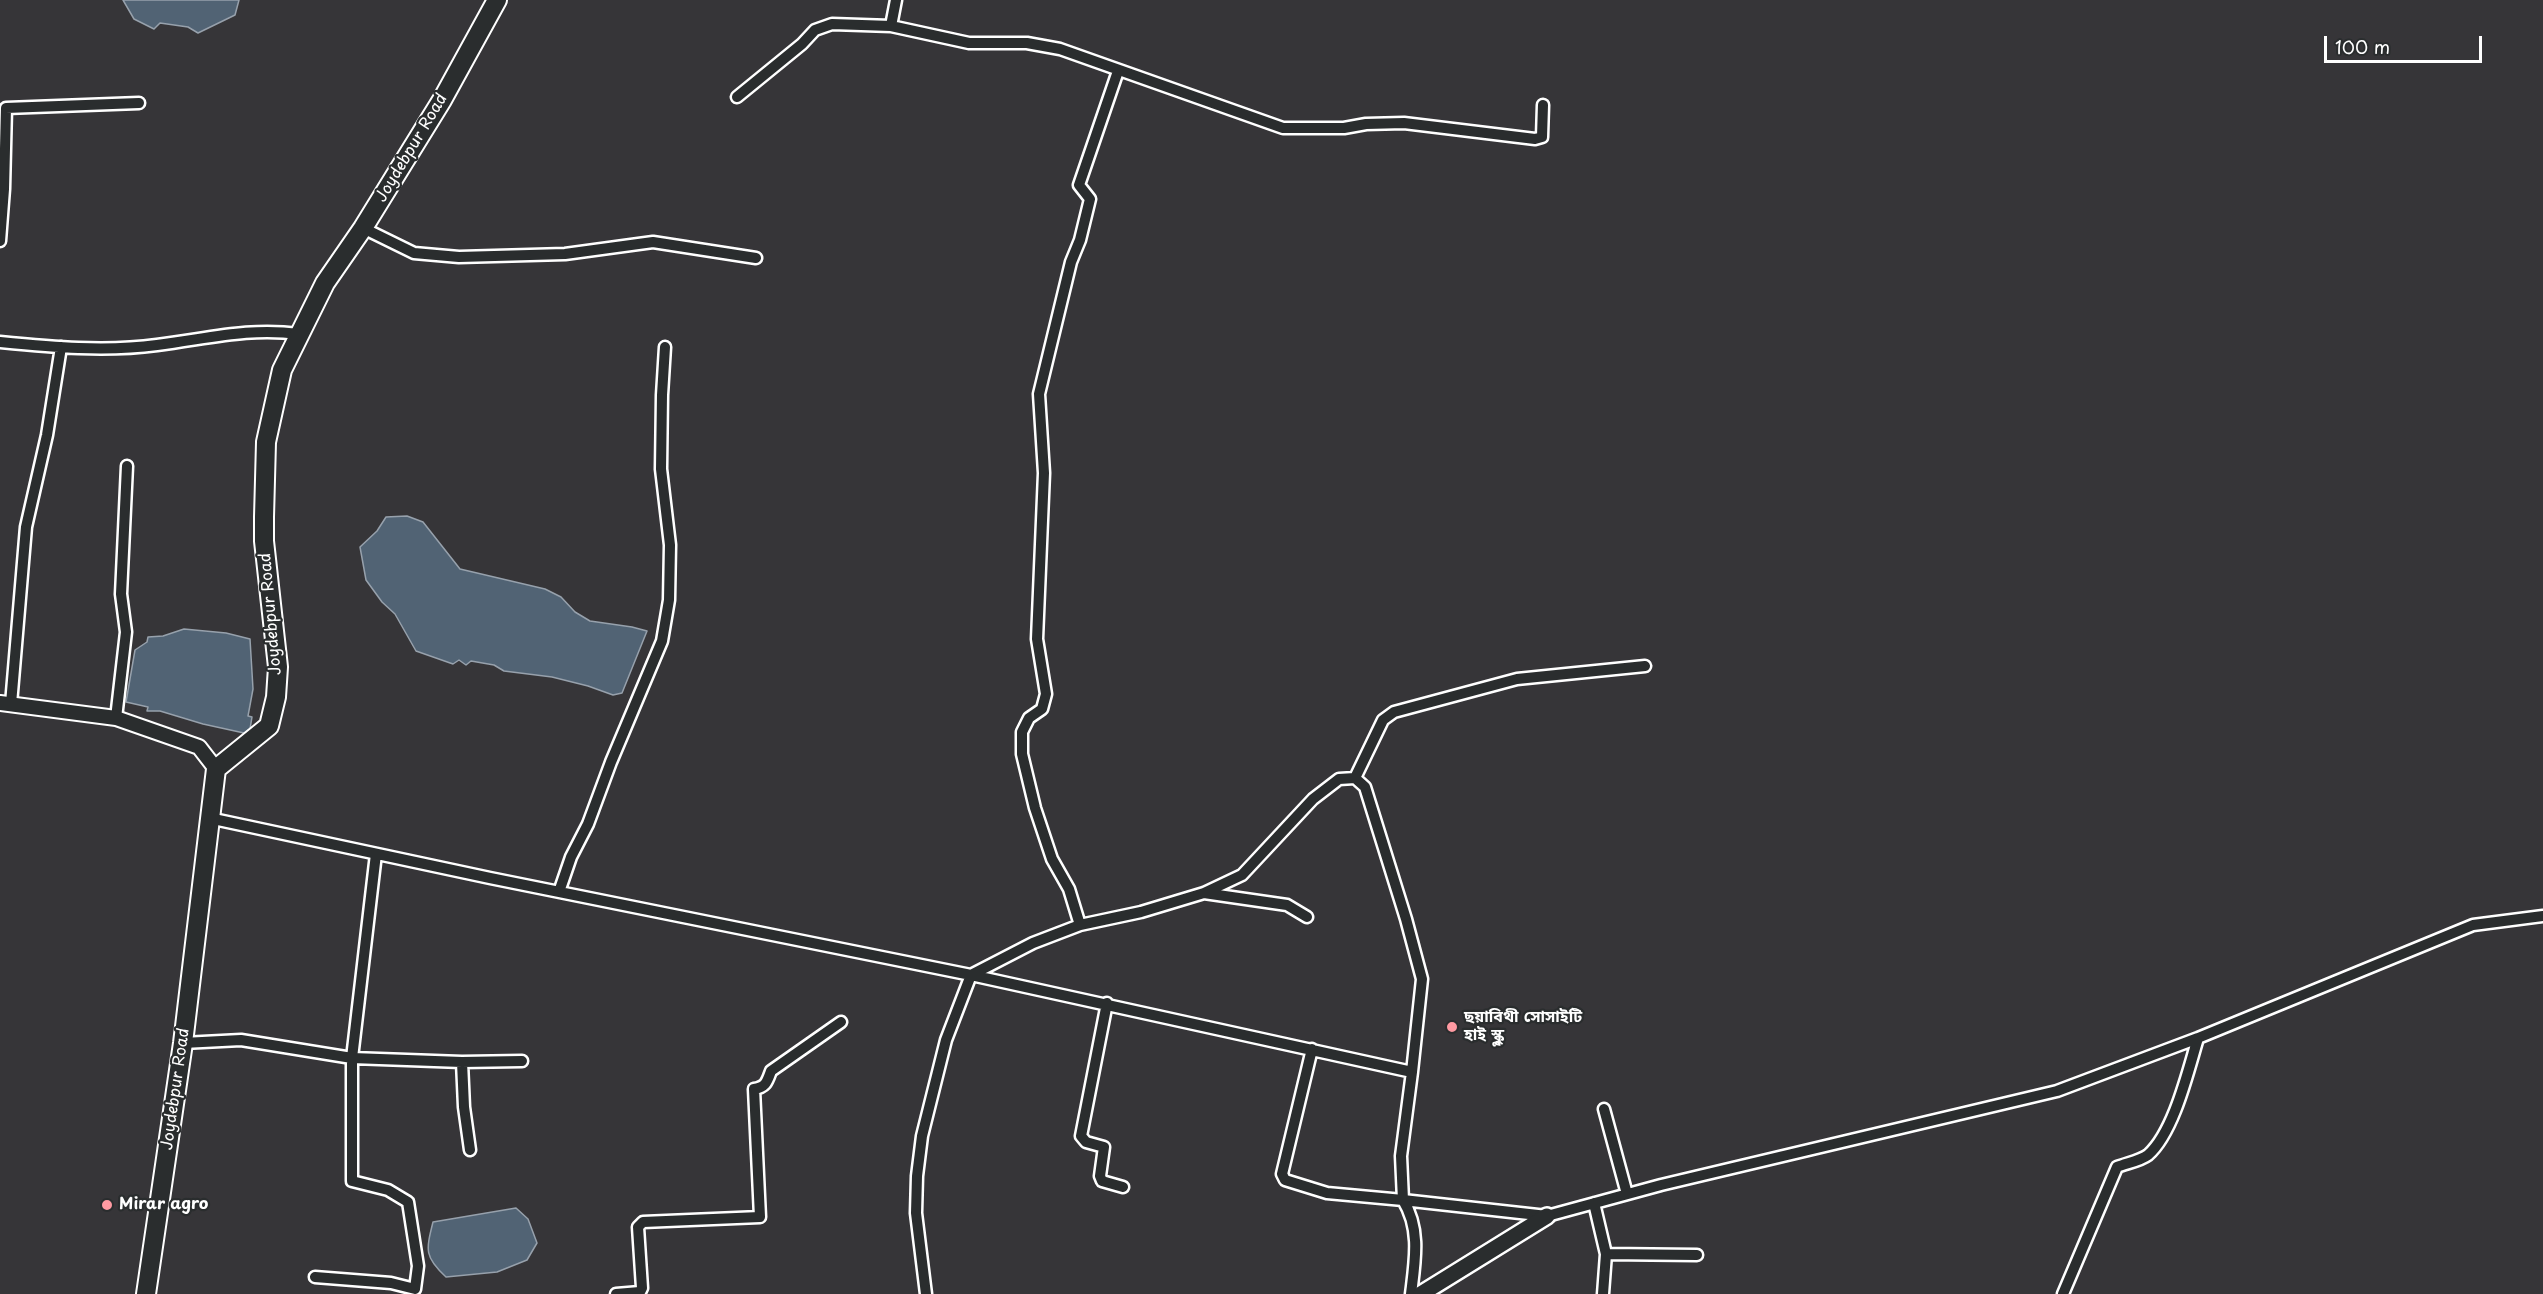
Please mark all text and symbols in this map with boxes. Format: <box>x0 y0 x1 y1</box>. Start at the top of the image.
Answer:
scale bar <box>2327 24 2484 62</box>
text: 100 m <box>2335 33 2390 60</box>
street label: Joydebpur Road <box>372 90 452 206</box>
street label: Joydebpur Road <box>256 552 286 676</box>
place label: ছয়াবিথী সোসাইটি হাই স্কুল <box>1464 1008 1582 1046</box>
marker: ছয়াবিথী সোসাইটি হাই স্কুল <box>1445 1020 1459 1034</box>
street label: Joydebpur Road <box>158 1027 194 1151</box>
place label: Mirar agro <box>119 1195 208 1215</box>
marker: Mirar agro <box>100 1198 114 1212</box>

